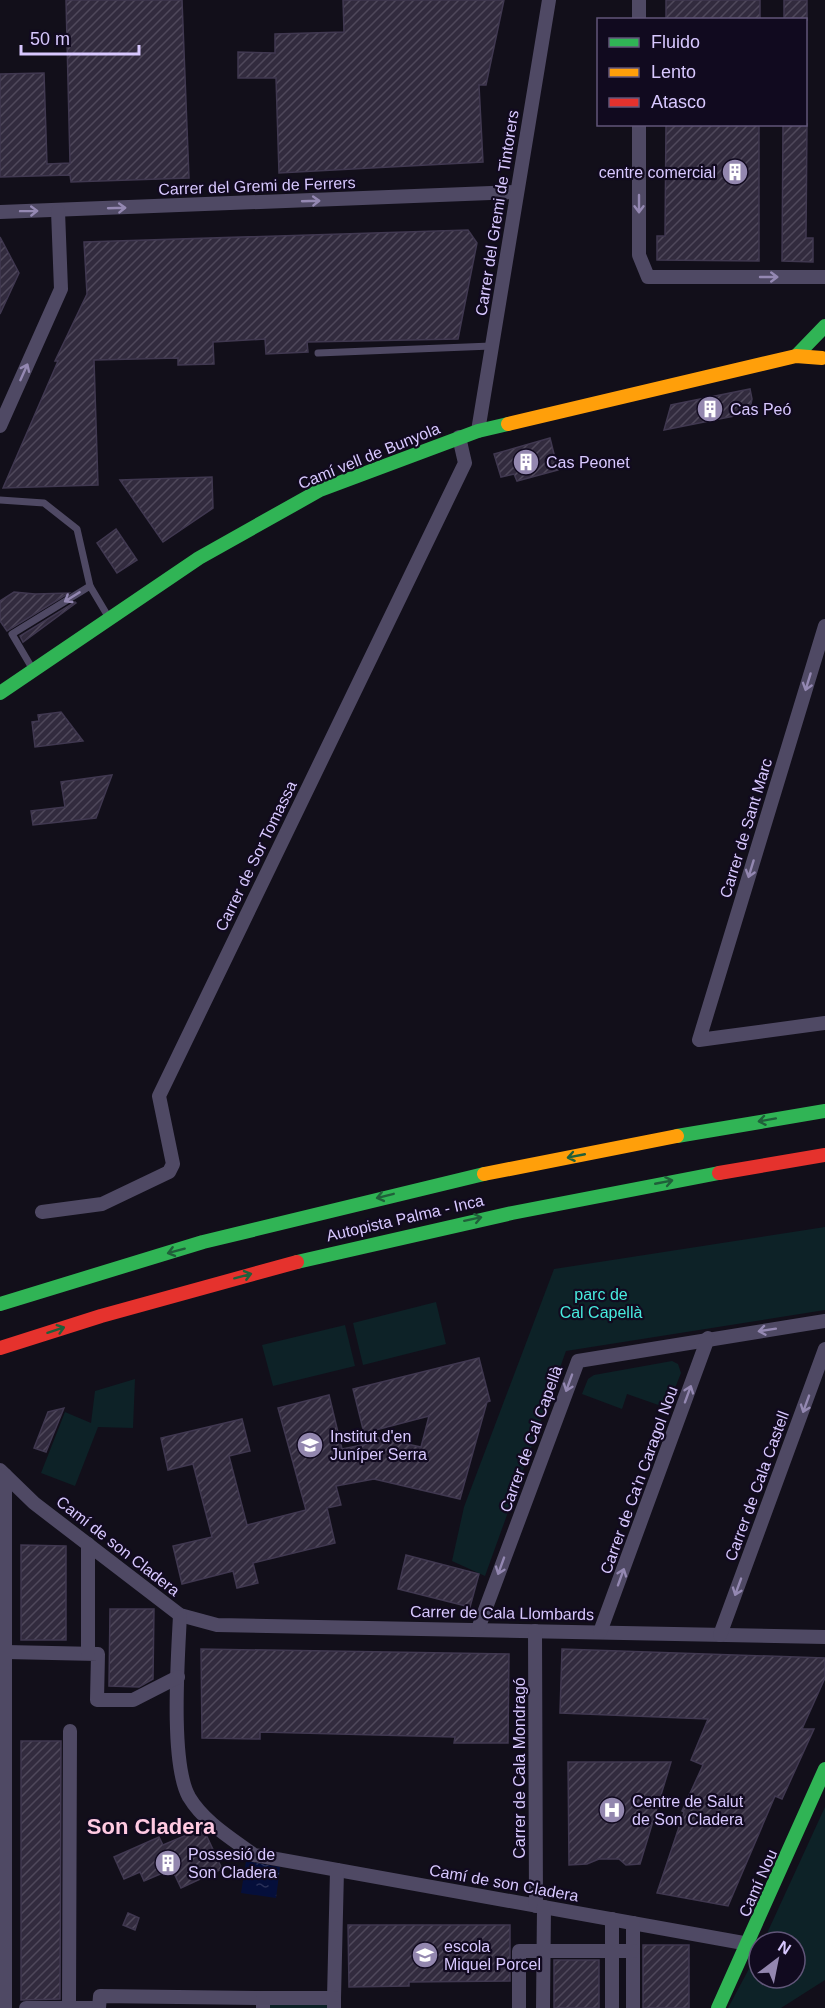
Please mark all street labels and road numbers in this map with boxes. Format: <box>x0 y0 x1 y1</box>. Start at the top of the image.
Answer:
street label: Carrer del Gremi de Tintorers <box>472 109 522 317</box>
street label: Carrer del Gremi de Ferrers <box>158 174 356 198</box>
street label: Camí vell de Bunyola <box>296 420 442 492</box>
street label: Carrer de Sant Marc <box>717 756 775 900</box>
street label: Carrer de Sor Tomassa <box>212 778 300 934</box>
street label: Autopista Palma - Inca <box>325 1192 485 1244</box>
street label: Carrer de Cal Capellà <box>497 1363 565 1515</box>
street label: Carrer de Ca'n Caragol Nou <box>597 1384 681 1576</box>
street label: Carrer de Cala Castell <box>722 1409 792 1563</box>
street label: Camí de son Cladera <box>53 1493 183 1599</box>
street label: Carrer de Cala Llombards <box>410 1603 594 1623</box>
street label: Carrer de Cala Mondragó <box>511 1677 528 1859</box>
street label: Camí Nou <box>736 1847 780 1919</box>
street label: Camí de son Cladera <box>428 1862 580 1905</box>

